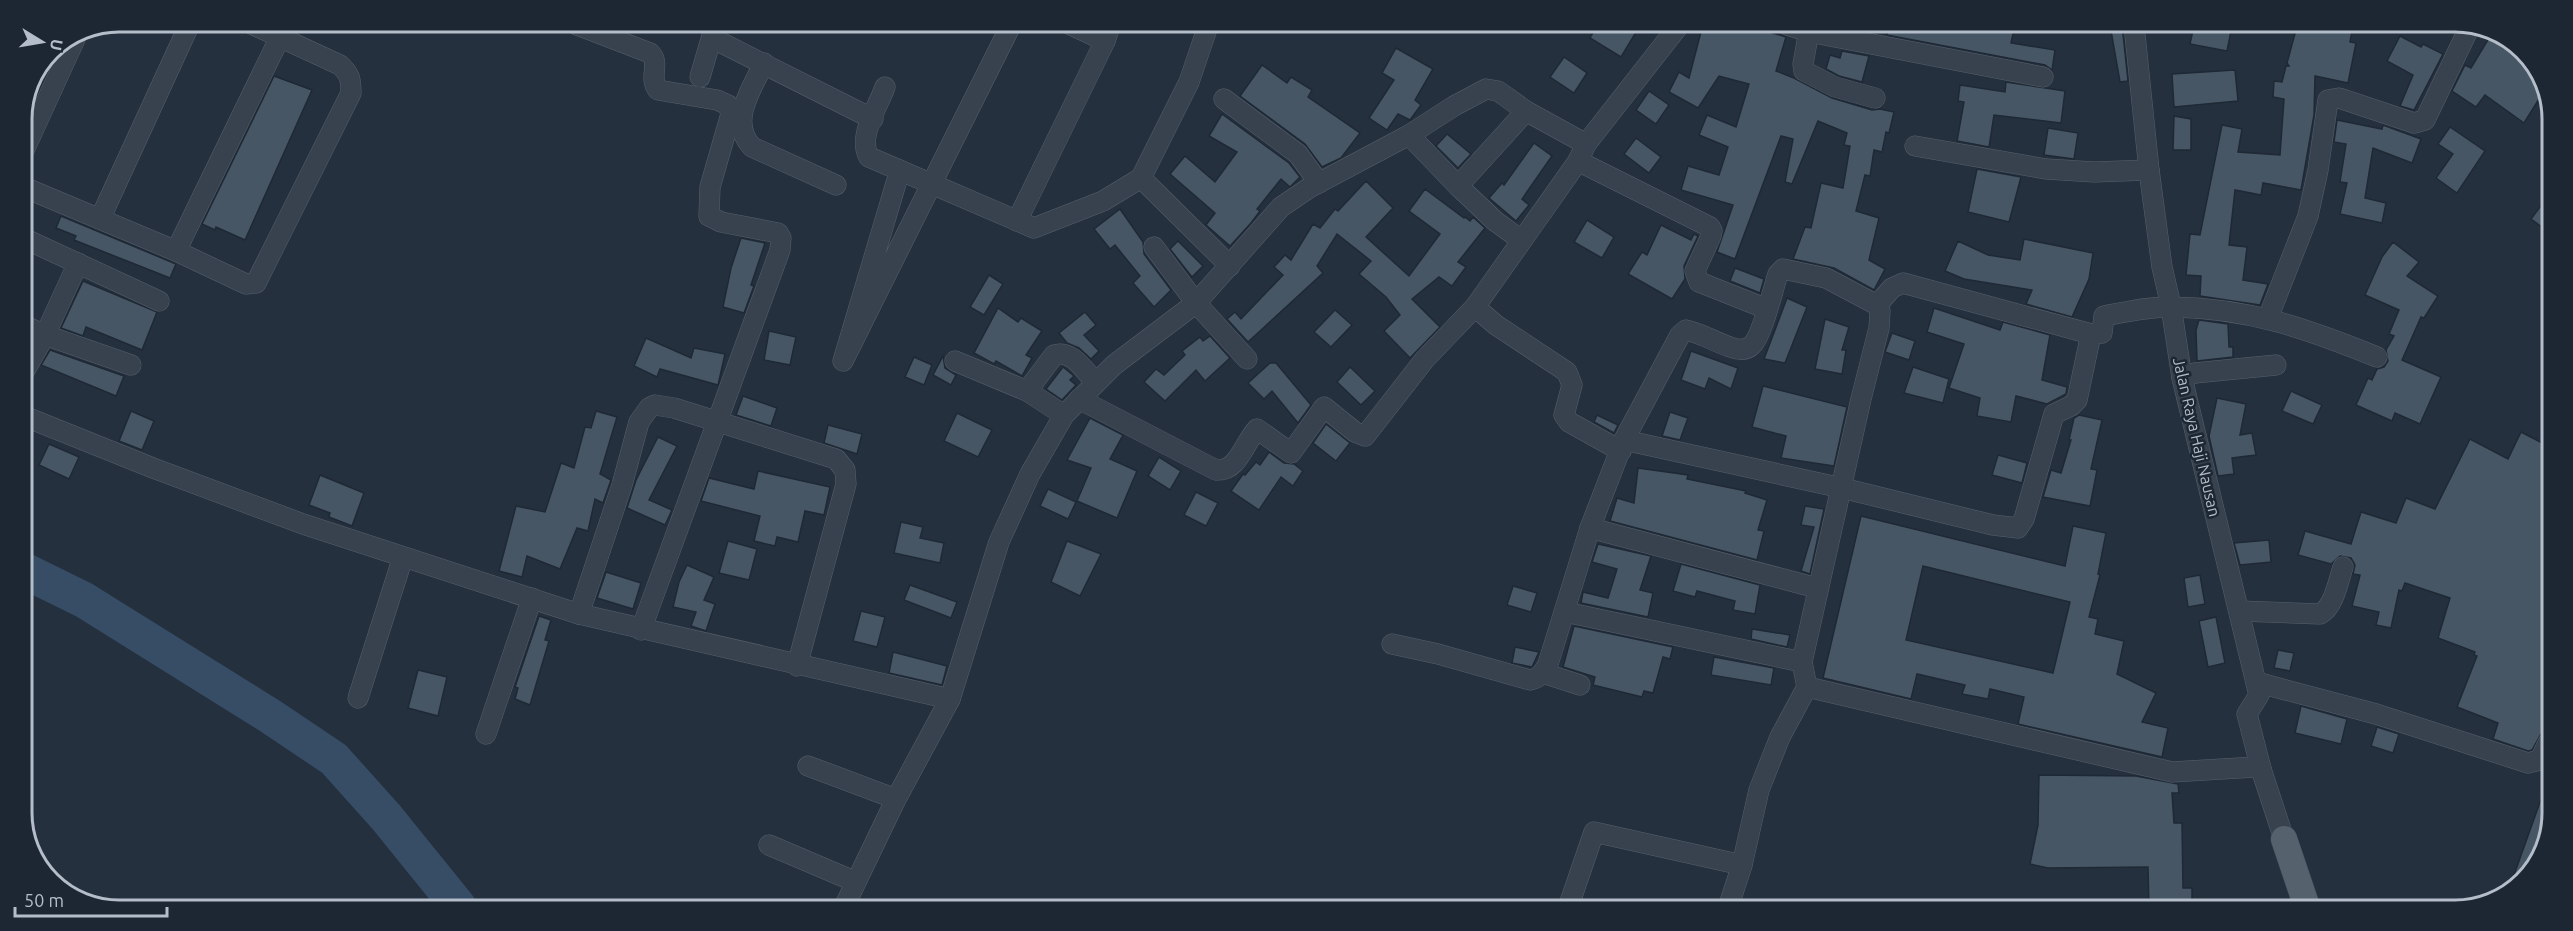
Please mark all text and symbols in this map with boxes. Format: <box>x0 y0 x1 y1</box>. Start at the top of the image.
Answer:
north arrow <box>12 12 72 72</box>
text: U <box>47 38 67 52</box>
street label: Jalan Raya Haji Nausan <box>2170 356 2224 518</box>
scale bar <box>15 880 166 918</box>
text: 50 m <box>24 890 64 910</box>

